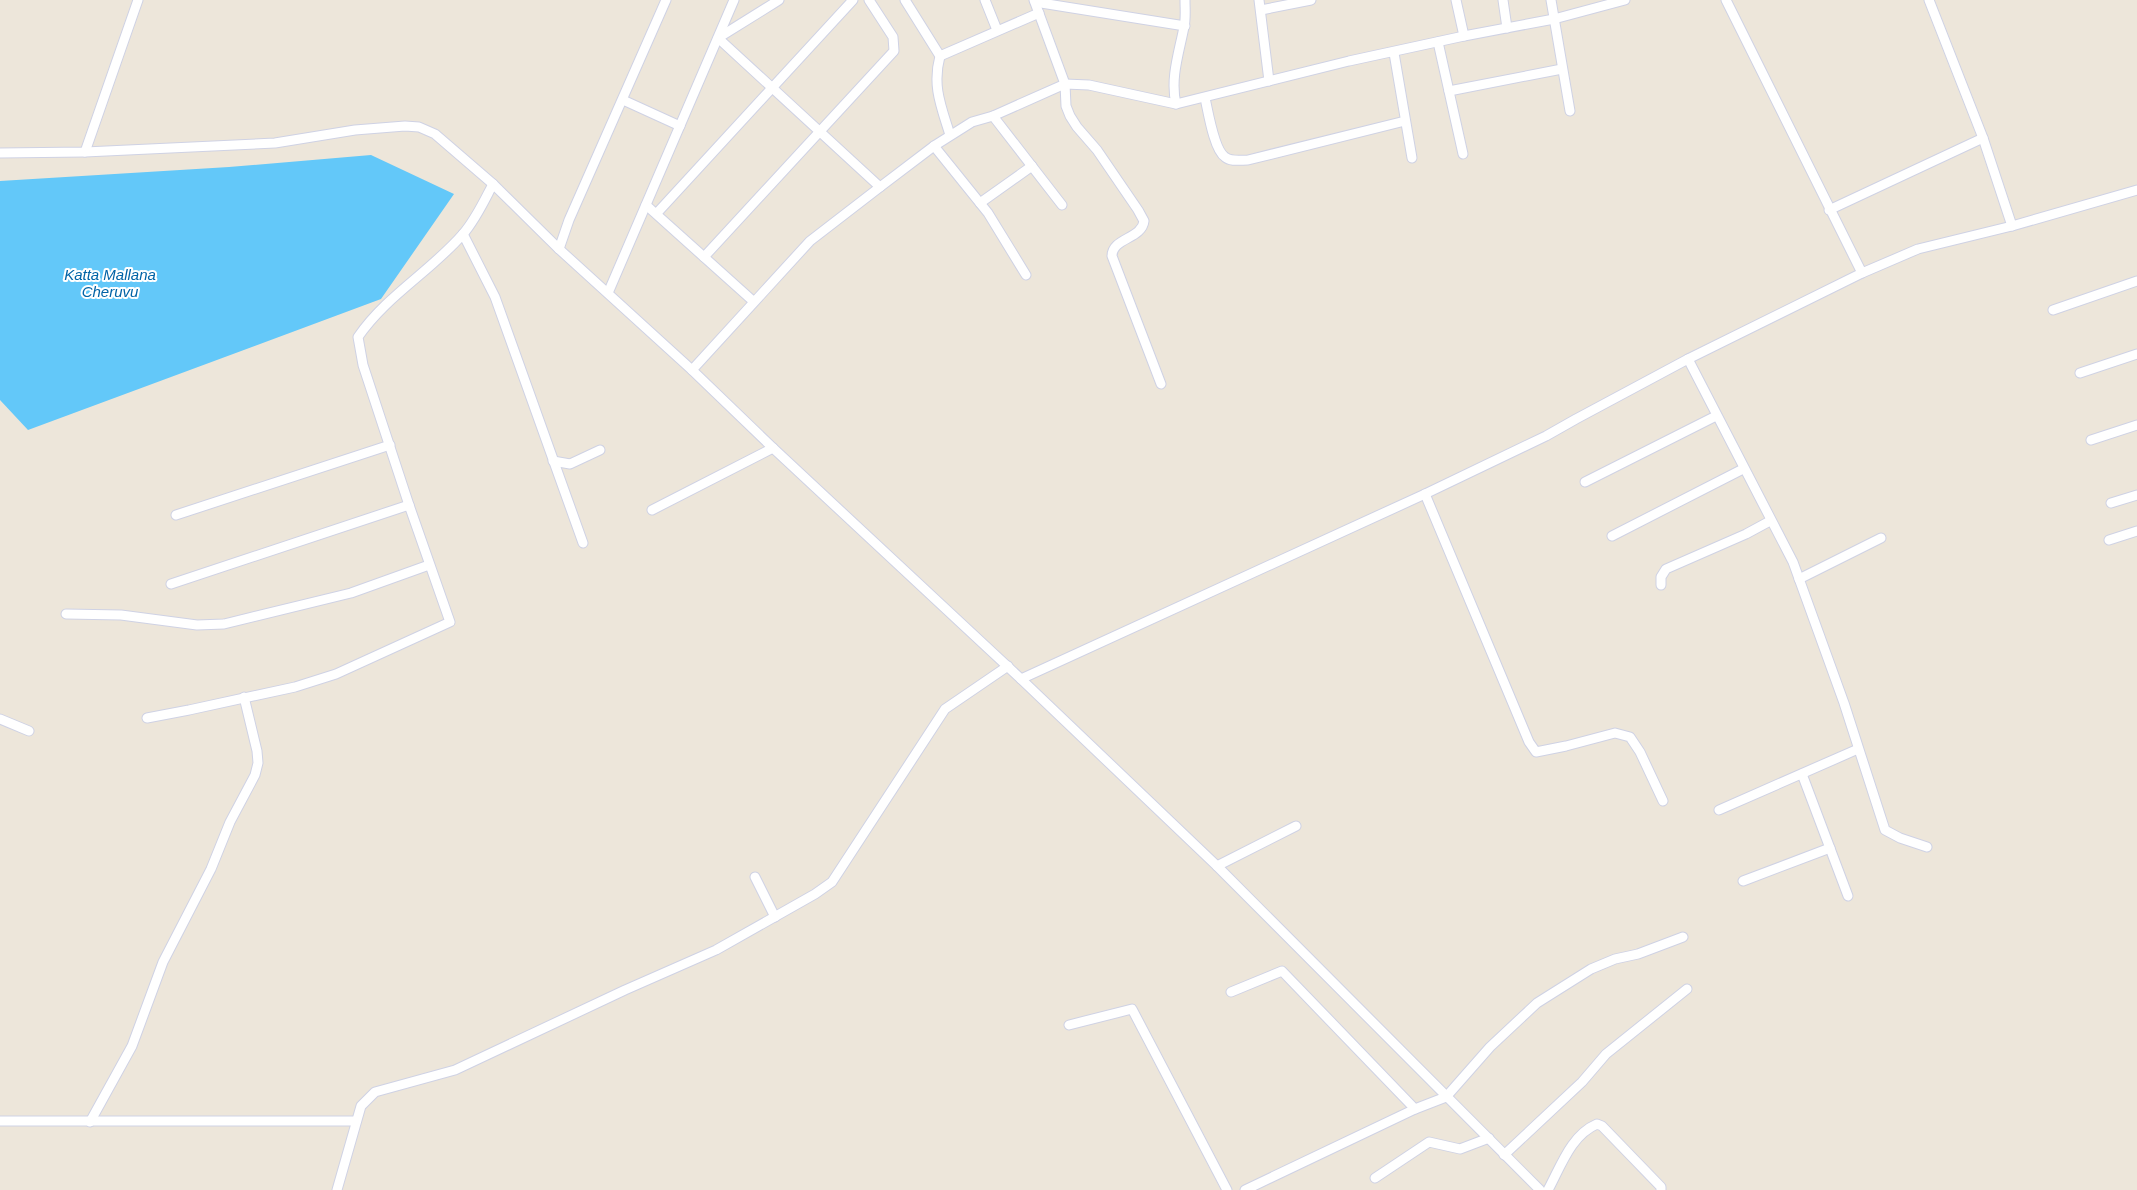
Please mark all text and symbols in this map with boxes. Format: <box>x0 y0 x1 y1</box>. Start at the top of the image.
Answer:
water label: Katta Mallana Cheruvu <box>64 266 156 300</box>

